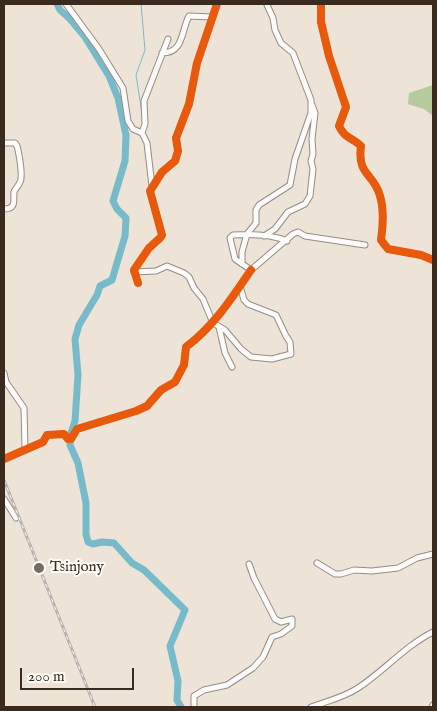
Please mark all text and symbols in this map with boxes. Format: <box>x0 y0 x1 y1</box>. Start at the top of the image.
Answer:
place label: Tsinjony <box>50 559 104 577</box>
marker: Tsinjony <box>32 561 46 575</box>
scale bar <box>22 658 136 690</box>
text: 200 m <box>28 667 65 686</box>

